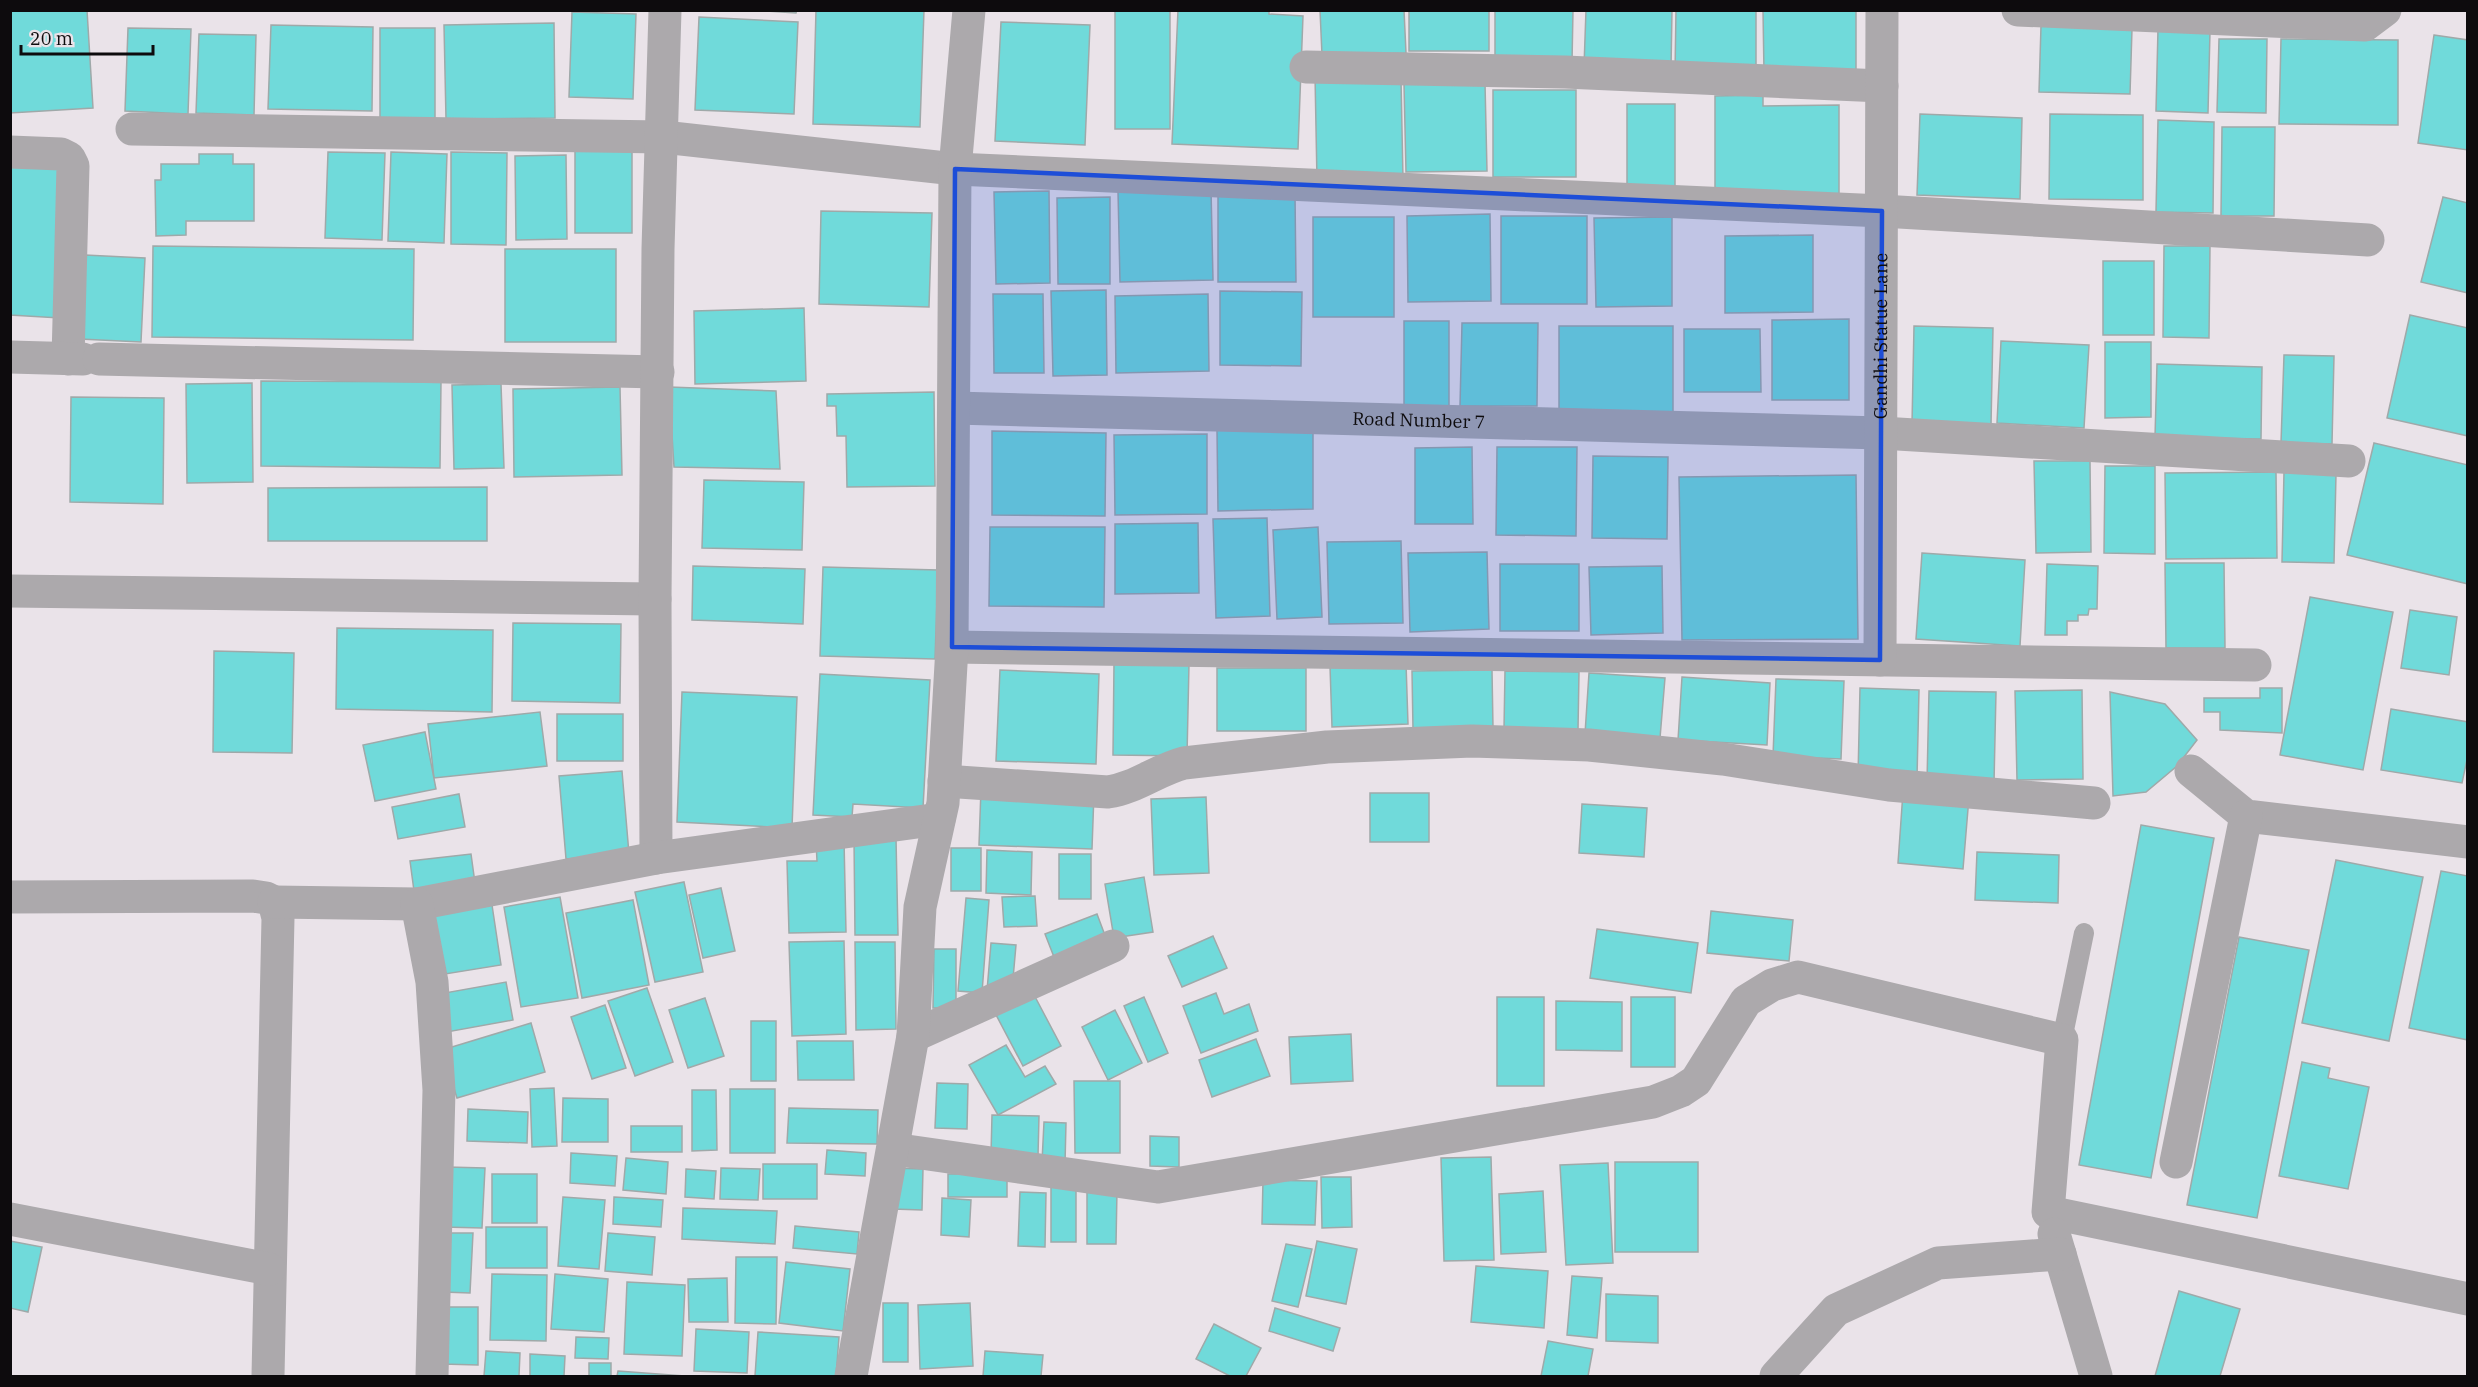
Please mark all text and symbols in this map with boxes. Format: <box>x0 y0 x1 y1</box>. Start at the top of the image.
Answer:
scale bar <box>21 18 153 56</box>
text: 20 m <box>30 27 73 50</box>
street label: Gandhi Statue Lane <box>1869 253 1892 419</box>
street label: Road Number 7 <box>1352 407 1486 433</box>

